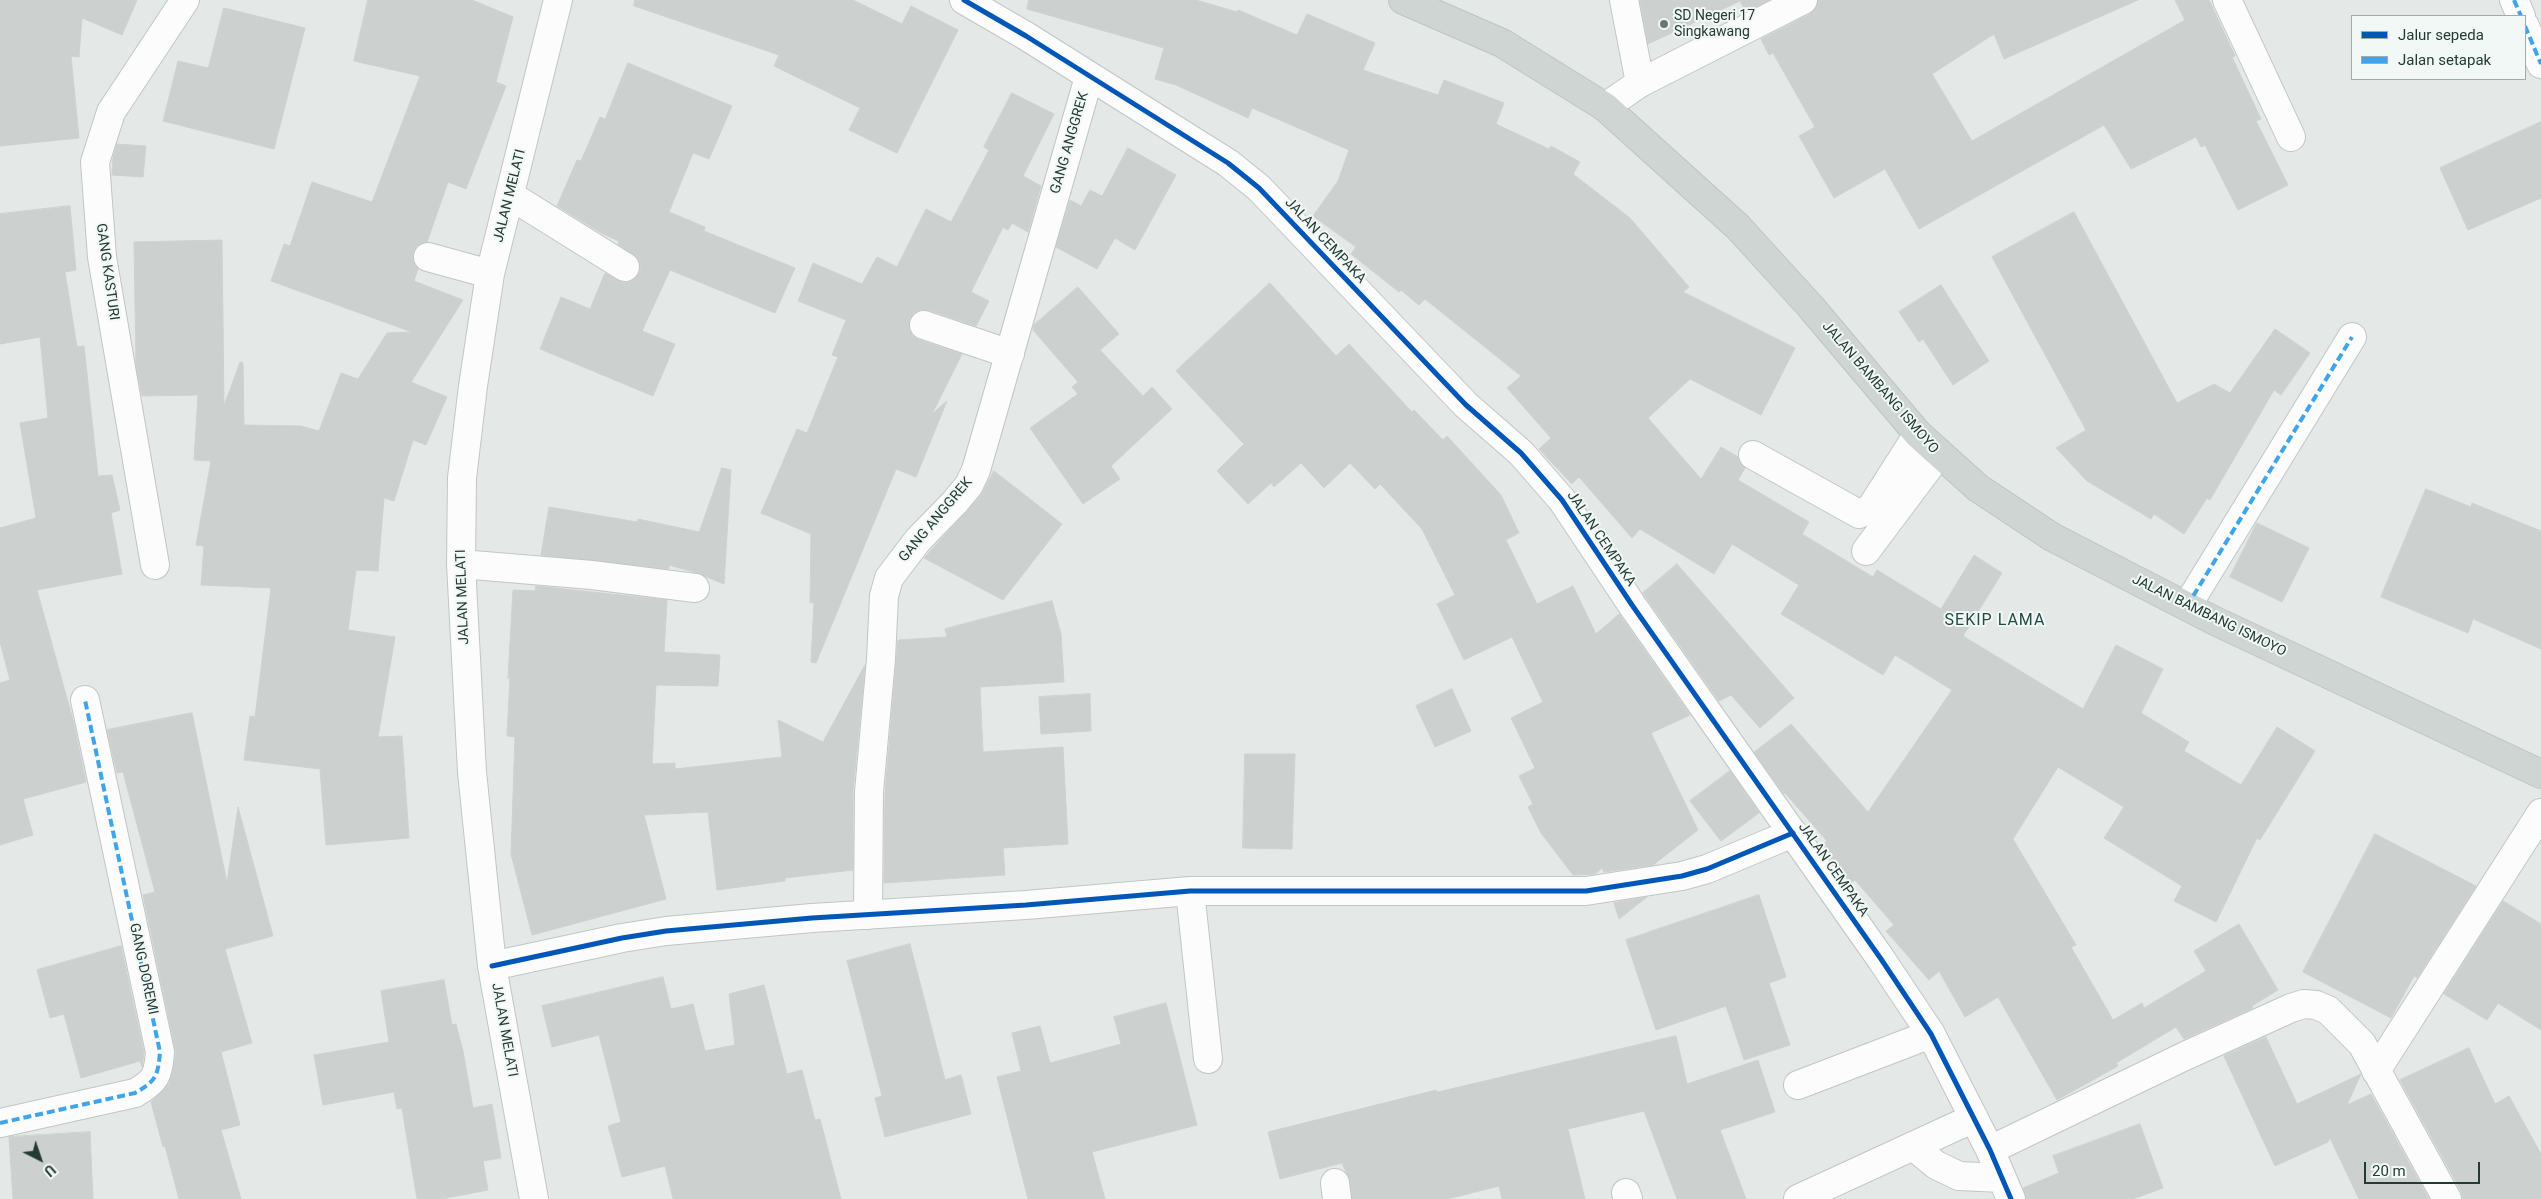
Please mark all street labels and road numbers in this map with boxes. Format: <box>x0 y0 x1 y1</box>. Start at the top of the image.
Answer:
street label: GANG ANGGREK <box>1047 90 1093 196</box>
street label: JALAN MELATI <box>490 148 530 244</box>
street label: JALAN CEMPAKA <box>1281 195 1369 287</box>
street label: GANG KASTURI <box>92 222 122 322</box>
street label: JALAN BAMBANG ISMOYO <box>1818 319 1942 457</box>
street label: GANG ANGGREK <box>896 474 976 566</box>
street label: JALAN CEMPAKA <box>1563 488 1639 590</box>
street label: JALAN MELATI <box>453 549 473 645</box>
street label: JALAN BAMBANG ISMOYO <box>2129 571 2289 661</box>
street label: JALAN CEMPAKA <box>1794 820 1872 920</box>
street label: GANG DOREMI <box>125 922 161 1016</box>
street label: JALAN MELATI <box>487 982 521 1078</box>

